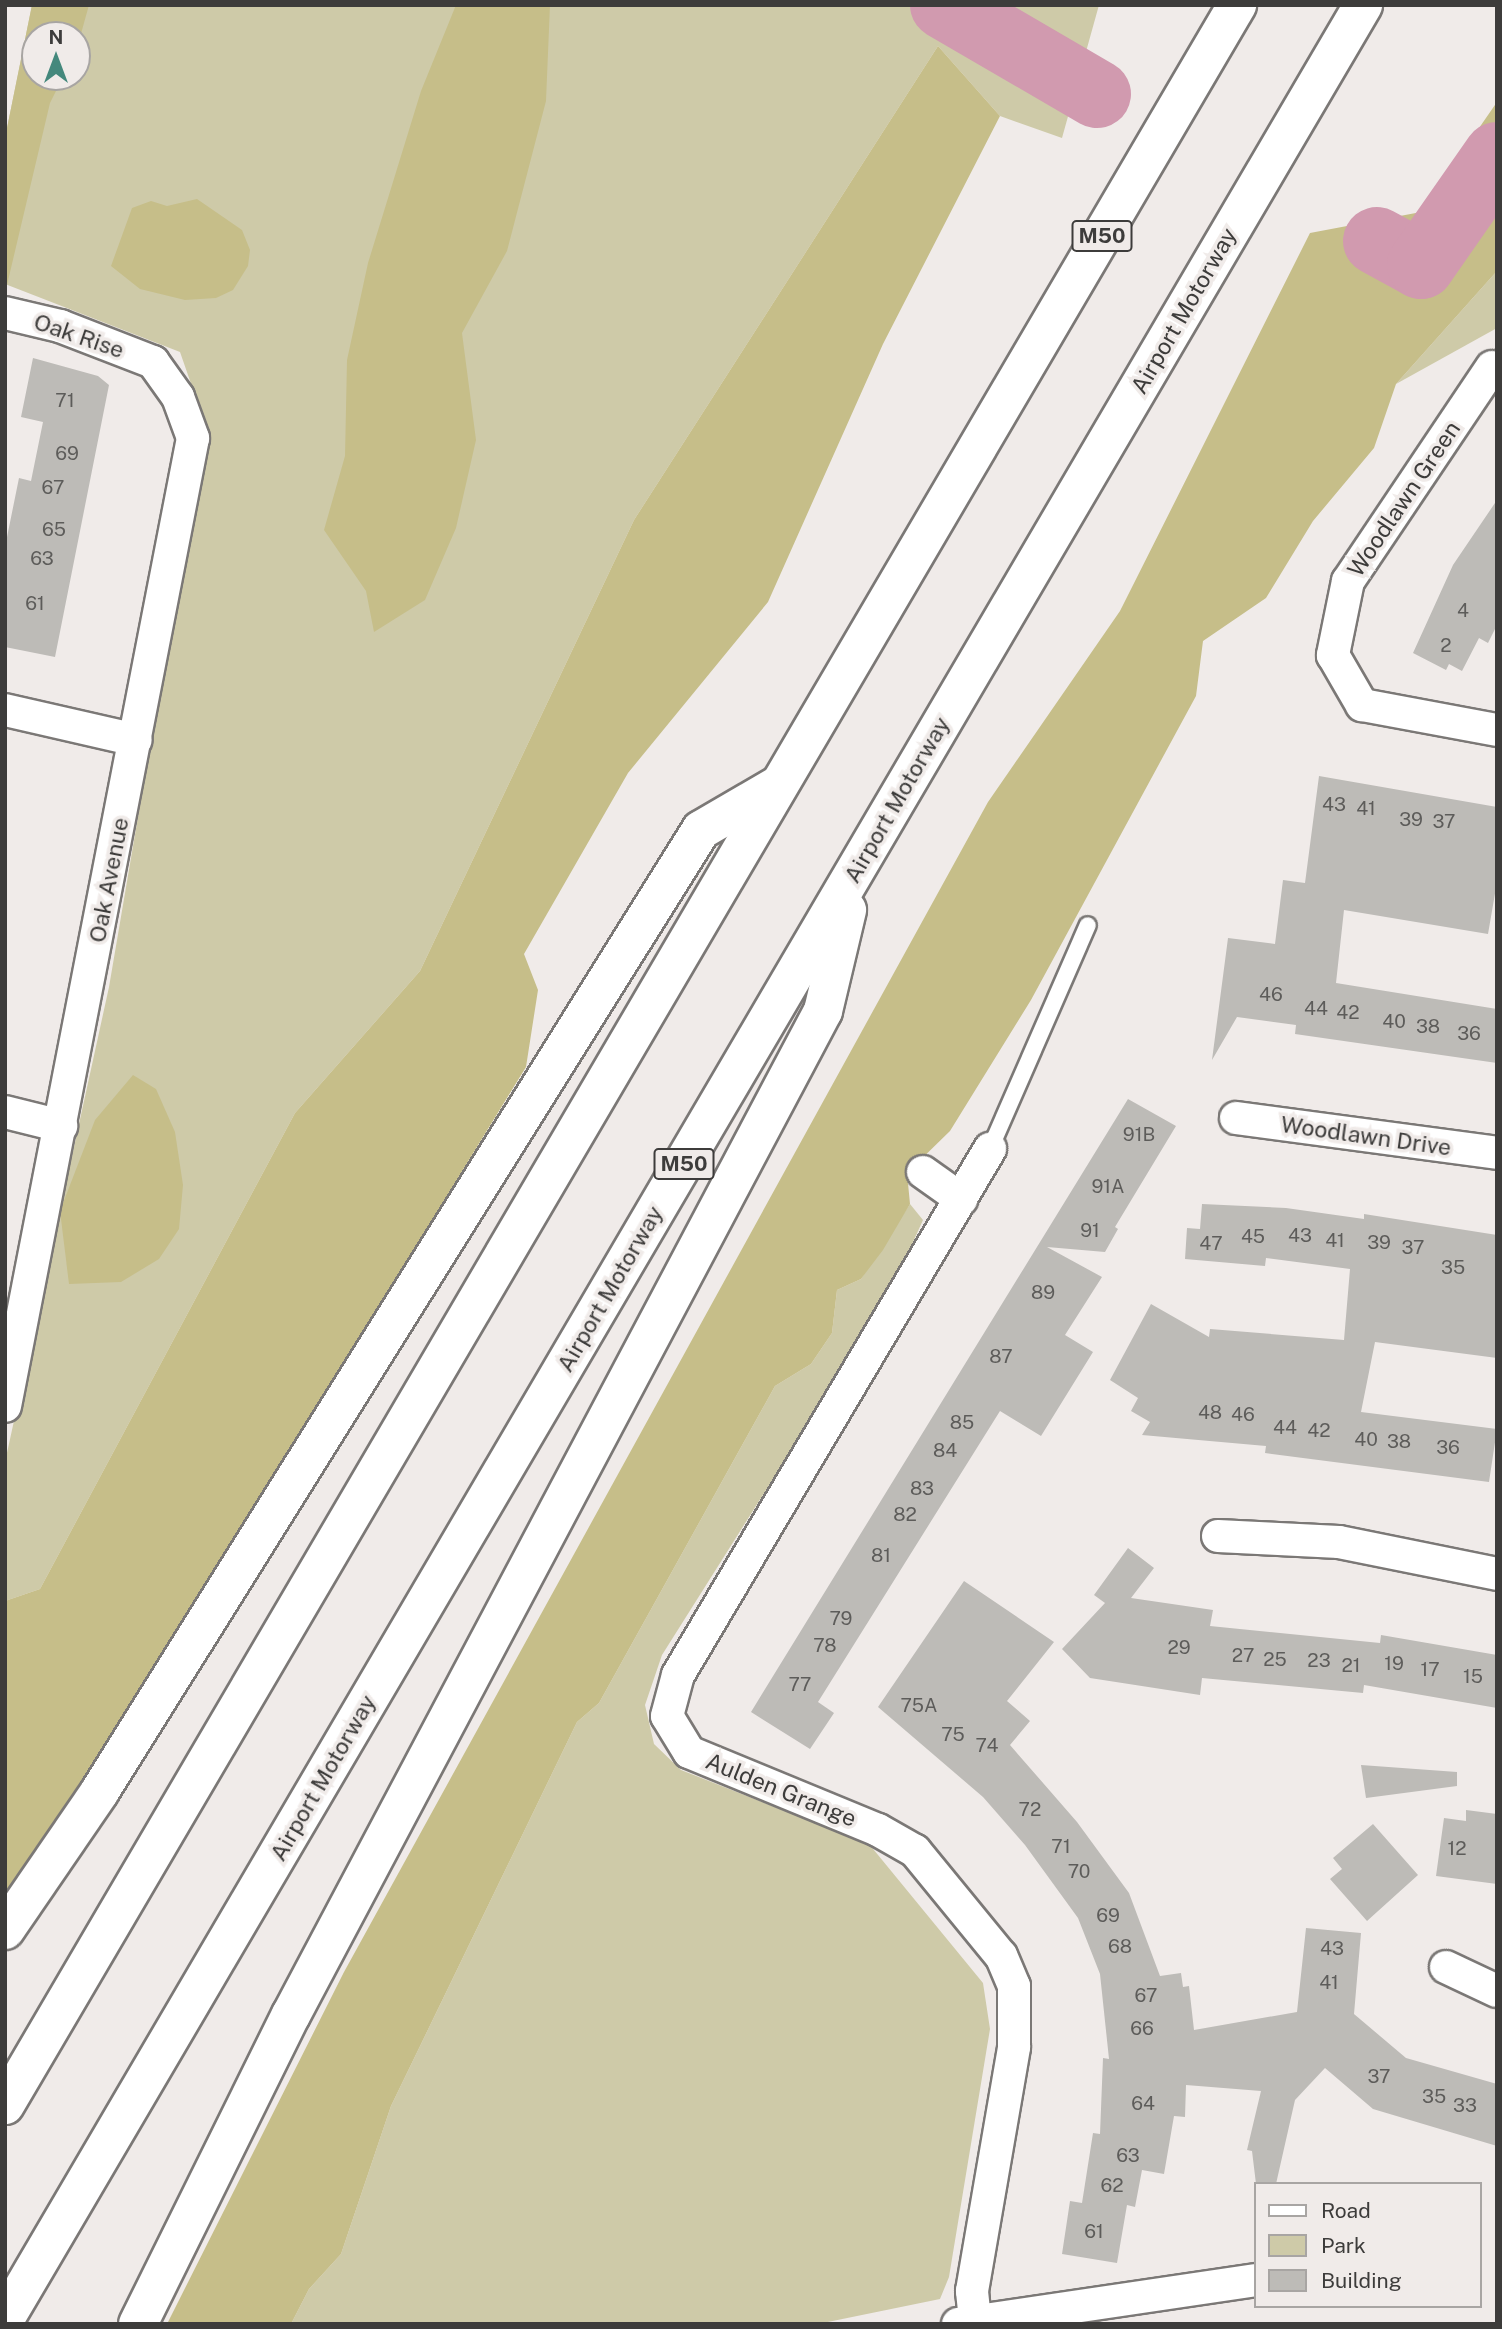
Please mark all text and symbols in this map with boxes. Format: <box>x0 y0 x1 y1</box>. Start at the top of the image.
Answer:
north arrow <box>21 21 91 91</box>
text: N <box>49 26 63 48</box>
road number: M50 <box>1070 218 1134 254</box>
street label: Airport Motorway <box>1125 223 1243 399</box>
street label: Oak Rise <box>30 308 128 364</box>
house number: 71 <box>55 390 75 412</box>
street label: Woodlawn Green <box>1342 416 1466 582</box>
house number: 69 <box>55 443 79 465</box>
house number: 67 <box>42 477 64 499</box>
house number: 65 <box>42 519 66 541</box>
house number: 63 <box>30 548 54 570</box>
house number: 61 <box>25 593 45 615</box>
house number: 4 <box>1457 600 1469 622</box>
house number: 2 <box>1440 635 1452 657</box>
street label: Airport Motorway <box>838 712 956 888</box>
house number: 43 <box>1322 794 1346 816</box>
house number: 41 <box>1356 798 1376 820</box>
house number: 39 <box>1399 809 1423 831</box>
house number: 37 <box>1432 811 1456 833</box>
street label: Oak Avenue <box>83 815 135 945</box>
house number: 46 <box>1259 984 1283 1006</box>
house number: 44 <box>1304 998 1328 1020</box>
house number: 42 <box>1336 1002 1360 1024</box>
house number: 40 <box>1382 1011 1406 1033</box>
house number: 38 <box>1416 1016 1440 1038</box>
house number: 36 <box>1457 1023 1481 1045</box>
street label: Woodlawn Drive <box>1279 1110 1453 1162</box>
house number: 91B <box>1123 1124 1155 1146</box>
road number: M50 <box>652 1146 716 1182</box>
house number: 91A <box>1091 1176 1125 1198</box>
street label: Airport Motorway <box>551 1201 669 1377</box>
house number: 91 <box>1080 1220 1100 1242</box>
house number: 43 <box>1288 1225 1312 1247</box>
house number: 45 <box>1241 1226 1265 1248</box>
house number: 41 <box>1325 1230 1345 1252</box>
house number: 39 <box>1367 1232 1391 1254</box>
house number: 47 <box>1199 1233 1223 1255</box>
house number: 37 <box>1401 1237 1425 1259</box>
house number: 35 <box>1441 1257 1465 1279</box>
house number: 89 <box>1031 1282 1055 1304</box>
house number: 87 <box>989 1346 1013 1368</box>
house number: 48 <box>1198 1402 1222 1424</box>
house number: 46 <box>1231 1404 1255 1426</box>
house number: 85 <box>950 1412 974 1434</box>
house number: 44 <box>1273 1417 1297 1439</box>
house number: 42 <box>1307 1420 1331 1442</box>
house number: 40 <box>1354 1429 1378 1451</box>
house number: 38 <box>1387 1431 1411 1453</box>
house number: 36 <box>1436 1437 1460 1459</box>
house number: 84 <box>933 1440 957 1462</box>
house number: 83 <box>910 1478 934 1500</box>
house number: 82 <box>893 1504 917 1526</box>
house number: 81 <box>871 1545 891 1567</box>
house number: 79 <box>830 1608 852 1630</box>
house number: 78 <box>813 1635 837 1657</box>
house number: 29 <box>1167 1637 1191 1659</box>
house number: 27 <box>1232 1645 1254 1667</box>
house number: 25 <box>1263 1649 1287 1671</box>
house number: 23 <box>1307 1650 1331 1672</box>
house number: 19 <box>1384 1653 1404 1675</box>
house number: 21 <box>1341 1655 1361 1677</box>
house number: 17 <box>1420 1659 1440 1681</box>
house number: 15 <box>1463 1666 1483 1688</box>
house number: 77 <box>788 1674 812 1696</box>
street label: Airport Motorway <box>264 1690 382 1866</box>
house number: 75A <box>900 1695 938 1717</box>
house number: 75 <box>941 1724 965 1746</box>
house number: 74 <box>976 1735 998 1757</box>
street label: Aulden Grange <box>702 1747 860 1833</box>
house number: 72 <box>1019 1799 1041 1821</box>
house number: 71 <box>1051 1836 1071 1858</box>
house number: 12 <box>1447 1838 1467 1860</box>
house number: 70 <box>1068 1861 1090 1883</box>
house number: 69 <box>1096 1905 1120 1927</box>
house number: 68 <box>1108 1936 1132 1958</box>
house number: 43 <box>1320 1938 1344 1960</box>
house number: 41 <box>1319 1972 1339 1994</box>
house number: 67 <box>1135 1985 1157 2007</box>
house number: 66 <box>1130 2018 1154 2040</box>
house number: 37 <box>1367 2066 1391 2088</box>
house number: 35 <box>1422 2086 1446 2108</box>
house number: 64 <box>1131 2093 1155 2115</box>
house number: 33 <box>1453 2095 1477 2117</box>
house number: 63 <box>1116 2145 1140 2167</box>
house number: 62 <box>1100 2175 1124 2197</box>
legend <box>1254 2182 1481 2308</box>
text: Road <box>1321 2198 1371 2223</box>
house number: 61 <box>1084 2221 1104 2243</box>
text: Park <box>1321 2233 1366 2258</box>
text: Building <box>1321 2268 1402 2293</box>

